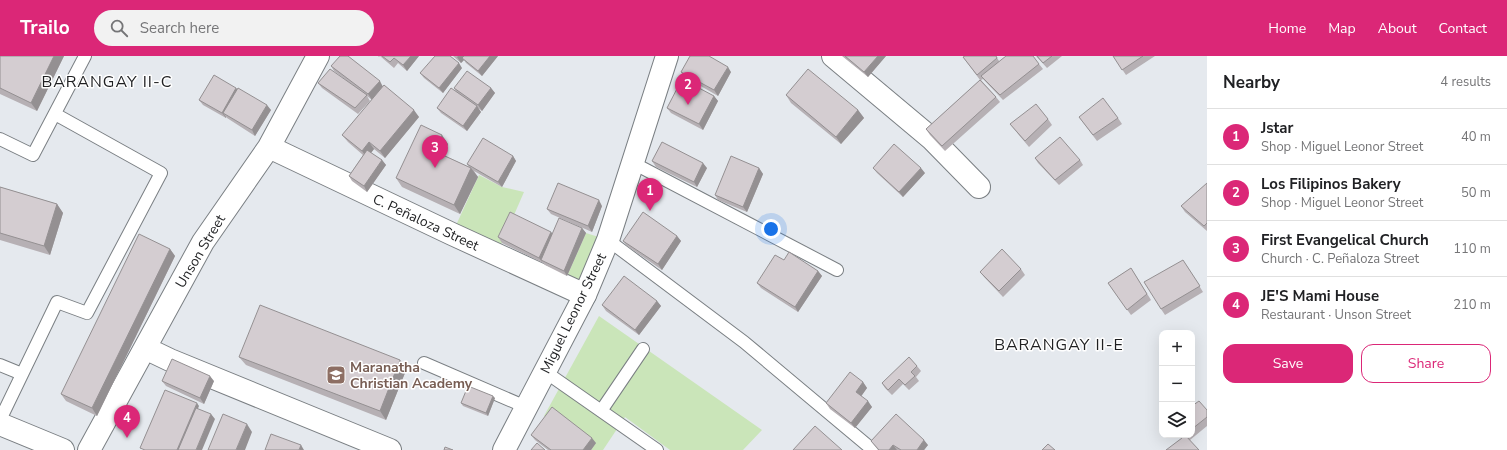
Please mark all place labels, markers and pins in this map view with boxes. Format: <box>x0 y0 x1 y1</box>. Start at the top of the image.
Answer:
pin: 2 <box>675 72 701 105</box>
pin: 3 <box>422 135 448 168</box>
pin: 1 <box>637 178 663 211</box>
place label: Maranatha Christian Academy <box>350 358 473 393</box>
school or university icon: Maranatha Christian Academy <box>325 364 347 386</box>
pin: 4 <box>114 405 140 438</box>

